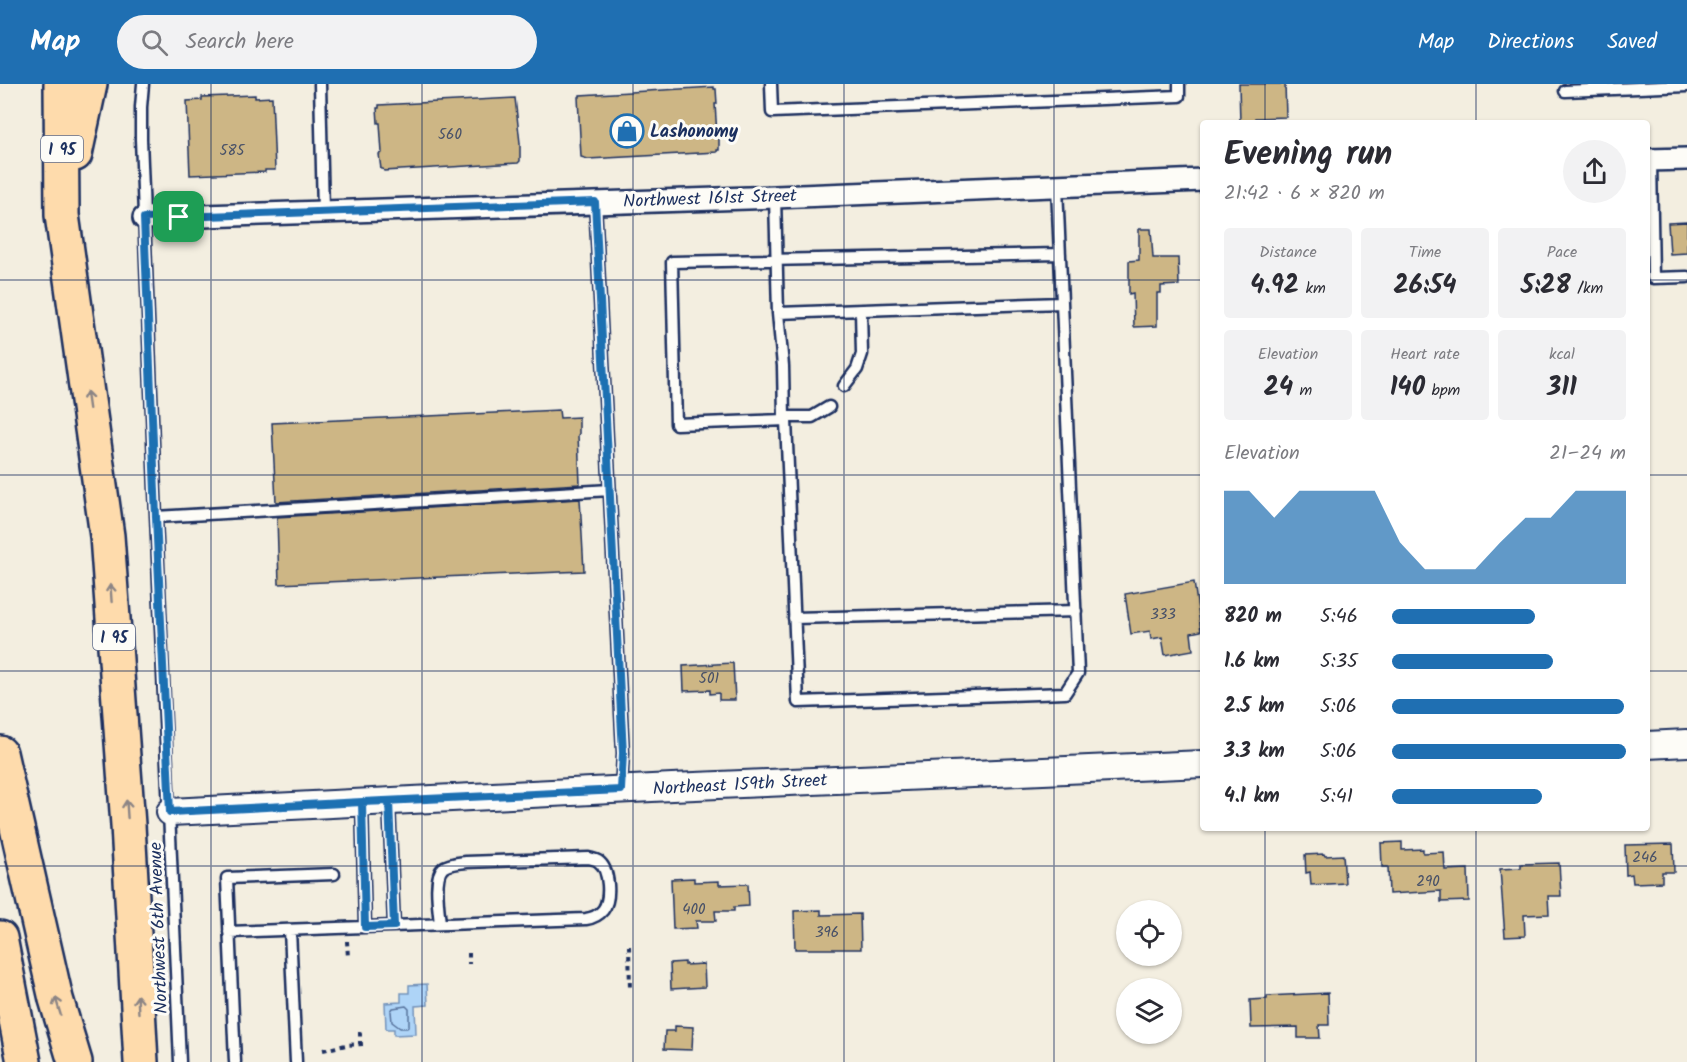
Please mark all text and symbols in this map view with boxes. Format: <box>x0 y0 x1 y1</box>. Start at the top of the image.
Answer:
search box <box>117 15 537 69</box>
text: Map <box>30 20 81 65</box>
text: Search here <box>186 25 294 60</box>
icon: search <box>138 26 171 59</box>
text: Map <box>1418 26 1454 59</box>
text: Directions <box>1487 26 1574 59</box>
text: Saved <box>1607 26 1657 59</box>
shop icon: Lashonomy <box>609 113 645 149</box>
place label: Lashonomy <box>650 118 739 147</box>
house number: 560 <box>438 123 462 147</box>
text: Evening run <box>1224 129 1392 182</box>
road number: I 95 <box>41 136 83 162</box>
house number: 585 <box>219 139 246 163</box>
button: share <box>1563 140 1626 203</box>
text: 21:42 · 6 × 820 m <box>1224 178 1385 210</box>
street label: Northwest 161st Street <box>623 182 798 217</box>
pin <box>153 191 204 242</box>
icon: arrive <box>162 200 195 233</box>
text: Distance <box>1259 240 1317 265</box>
text: Time <box>1409 240 1441 265</box>
text: Pace <box>1547 240 1577 265</box>
text: 4.92 <box>1250 265 1299 307</box>
text: 26:54 <box>1394 265 1456 307</box>
text: 5:28 <box>1521 265 1571 307</box>
text: km <box>1299 276 1326 301</box>
text: /km <box>1571 276 1603 301</box>
text: Elevation <box>1258 342 1318 367</box>
text: Heart rate <box>1390 342 1460 367</box>
text: kcal <box>1549 342 1575 367</box>
text: 24 <box>1264 367 1293 409</box>
text: 140 <box>1390 367 1425 409</box>
text: 311 <box>1547 367 1577 409</box>
text: m <box>1293 378 1312 403</box>
text: bpm <box>1425 378 1460 403</box>
one-way arrow <box>82 391 93 410</box>
text: Elevation <box>1224 438 1300 470</box>
text: 21–24 m <box>1549 438 1626 470</box>
one-way arrow <box>105 584 116 604</box>
text: 820 m <box>1224 601 1282 633</box>
text: 5:46 <box>1320 601 1358 633</box>
house number: 333 <box>1150 603 1176 627</box>
road number: I 95 <box>93 624 135 650</box>
text: 1.6 km <box>1224 646 1280 678</box>
text: 5:35 <box>1320 646 1358 678</box>
house number: 501 <box>699 667 719 691</box>
text: 2.5 km <box>1224 691 1284 723</box>
text: 5:06 <box>1320 691 1357 723</box>
text: 3.3 km <box>1224 736 1285 768</box>
text: 5:06 <box>1320 736 1357 768</box>
street label: Northeast 159th Street <box>652 766 829 805</box>
text: 4.1 km <box>1224 781 1280 813</box>
text: 5:41 <box>1320 781 1353 813</box>
one-way arrow <box>121 799 132 819</box>
street label: Northwest 6th Avenue <box>142 842 177 1014</box>
house number: 246 <box>1632 846 1658 870</box>
house number: 290 <box>1416 870 1440 894</box>
house number: 400 <box>682 898 706 922</box>
map controls <box>1116 900 1182 1044</box>
button: locate <box>1116 900 1182 966</box>
house number: 396 <box>815 921 839 945</box>
button: layers <box>1116 978 1182 1044</box>
one-way arrow <box>132 994 143 1014</box>
one-way arrow <box>52 997 63 1016</box>

